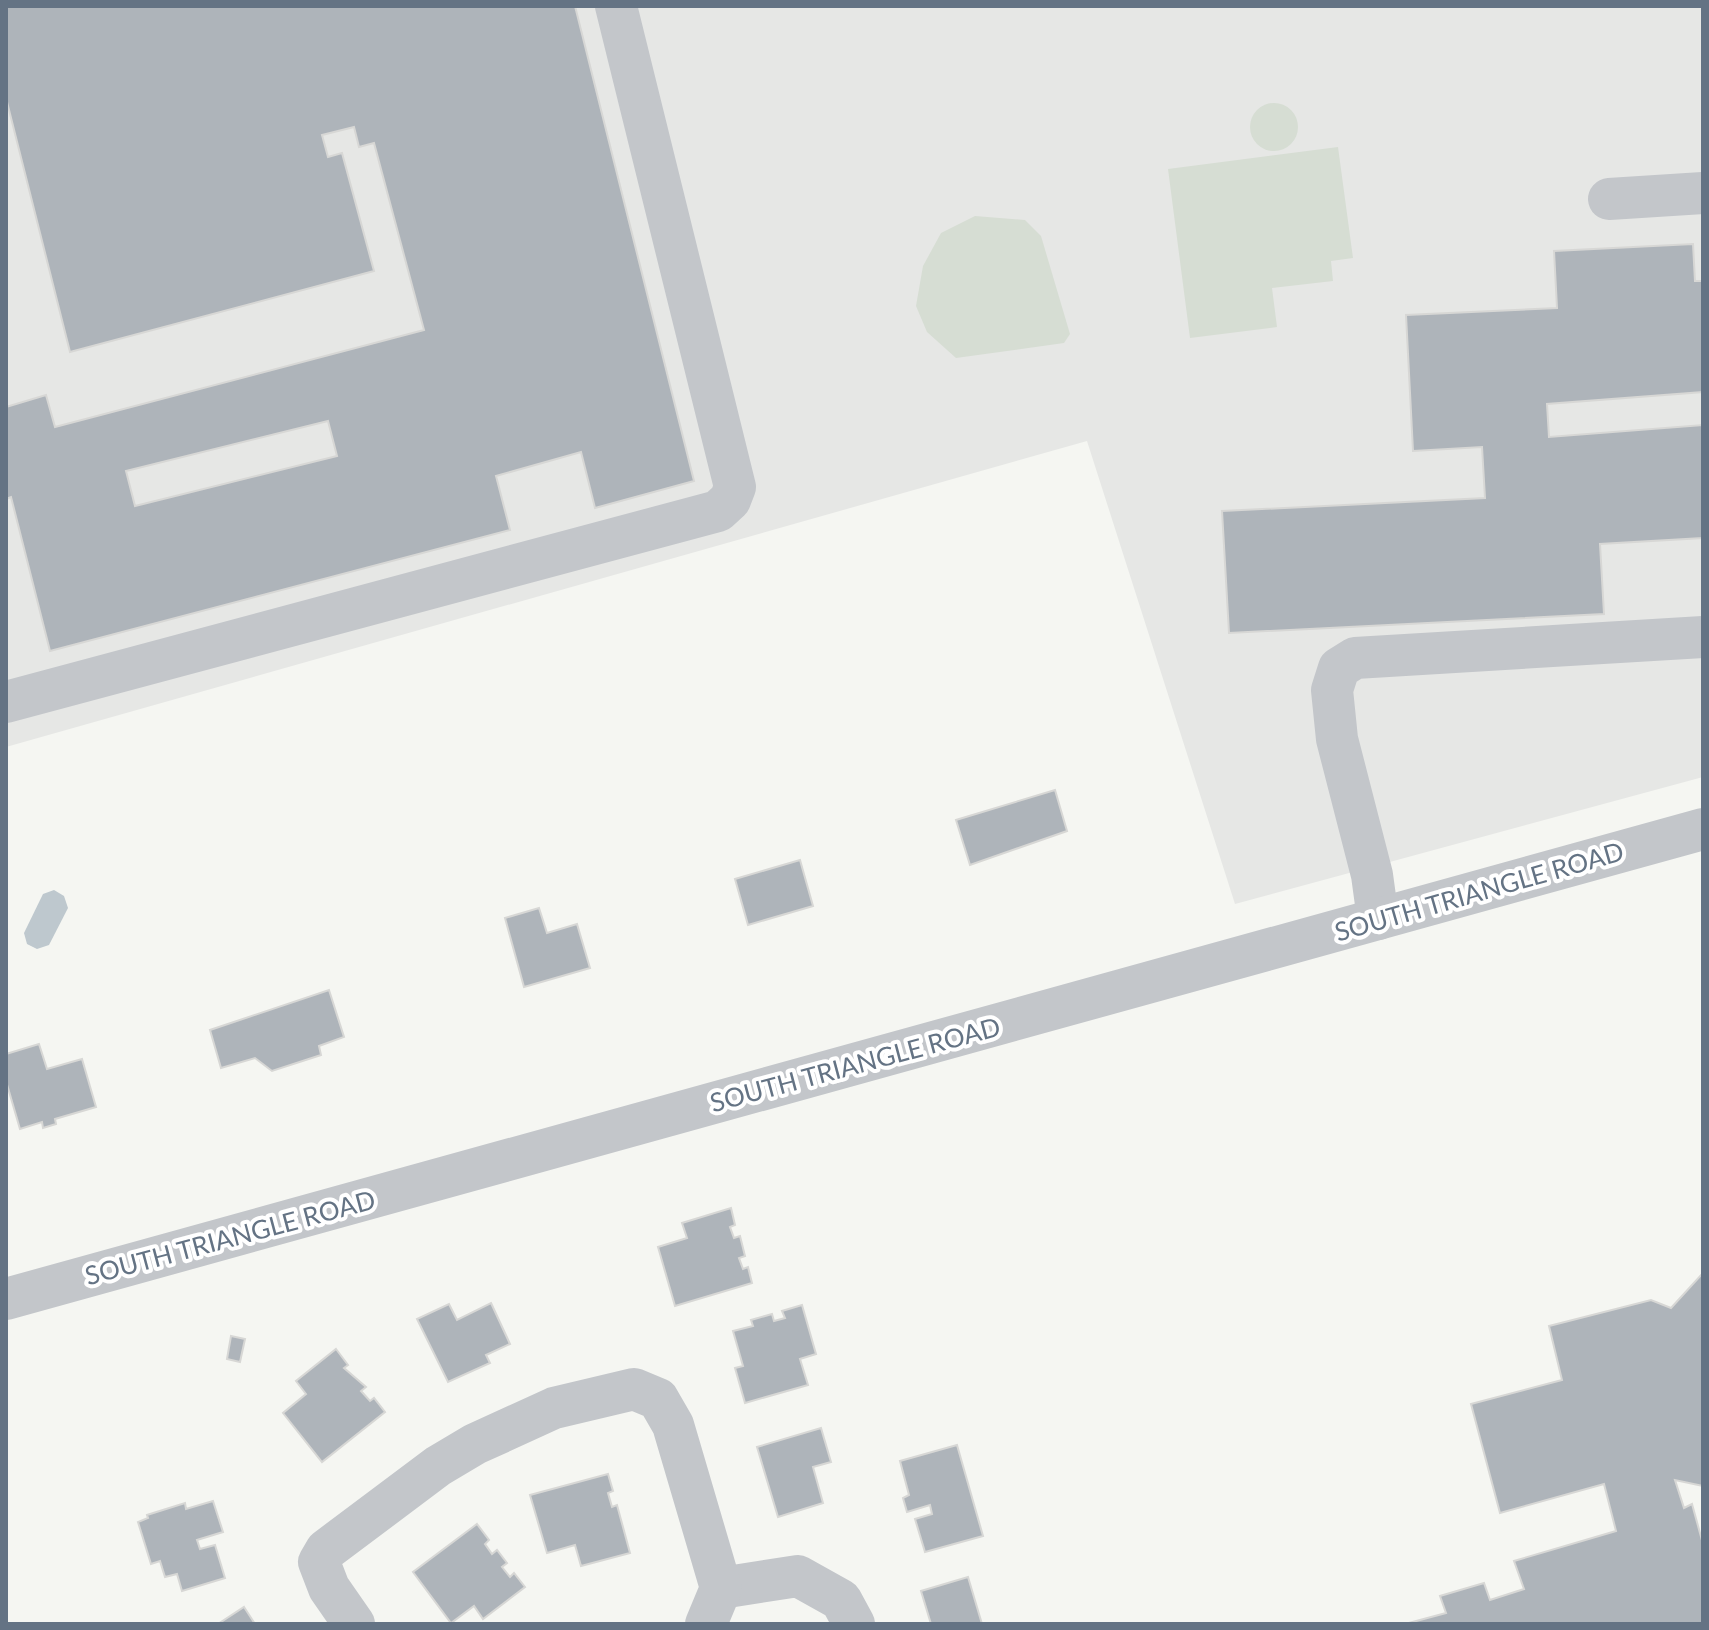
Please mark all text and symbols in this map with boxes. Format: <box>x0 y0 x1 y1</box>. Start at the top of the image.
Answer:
street label: SOUTH TRIANGLE ROAD <box>1331 834 1627 948</box>
street label: SOUTH TRIANGLE ROAD <box>706 1010 1004 1118</box>
street label: SOUTH TRIANGLE ROAD <box>81 1183 379 1291</box>

